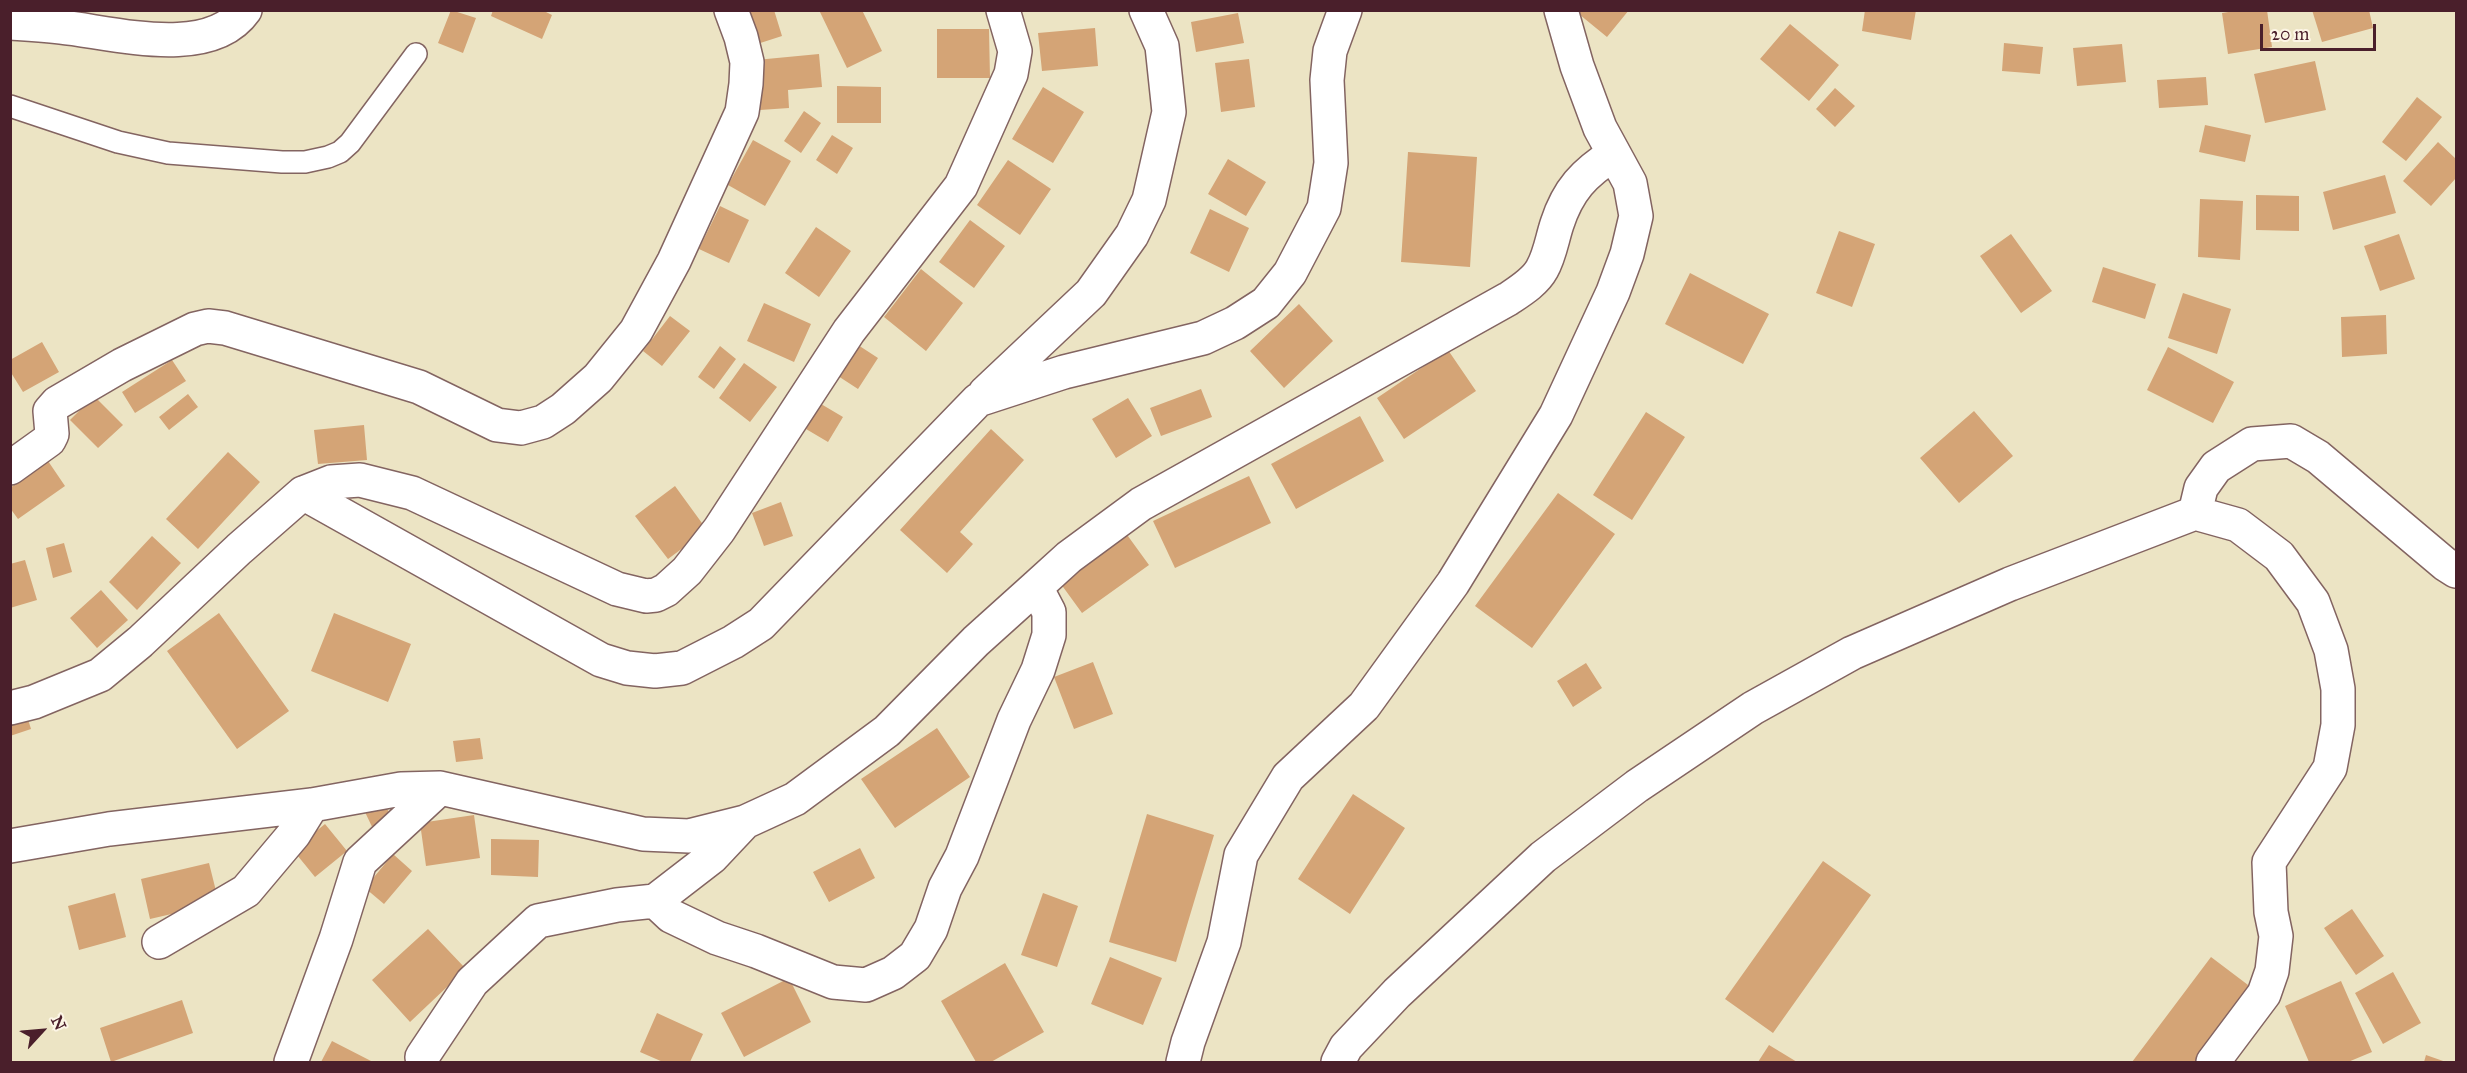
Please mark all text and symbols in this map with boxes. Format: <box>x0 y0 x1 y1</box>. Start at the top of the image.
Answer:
scale bar <box>2263 12 2378 50</box>
text: 20 m <box>2271 23 2309 45</box>
north arrow <box>12 1001 72 1061</box>
text: N <box>47 1013 70 1033</box>

